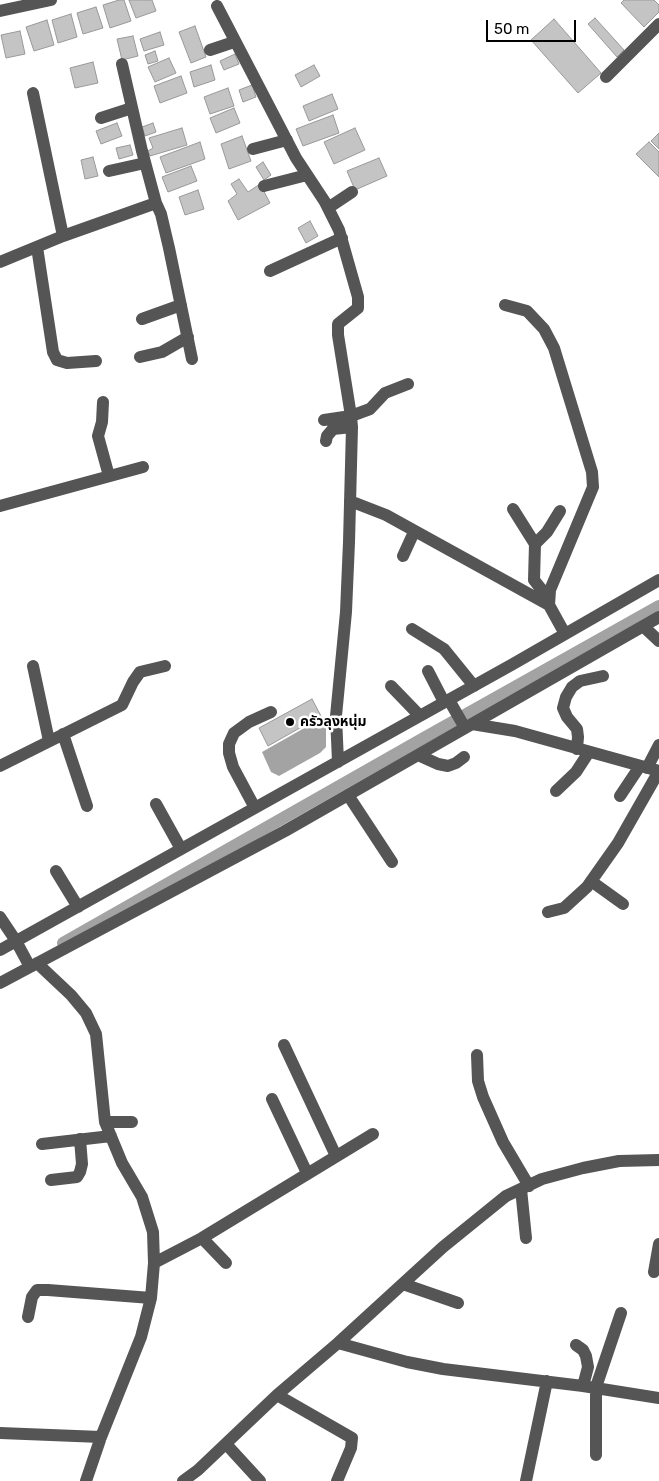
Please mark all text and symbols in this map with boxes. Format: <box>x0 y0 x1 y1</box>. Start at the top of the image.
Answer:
scale bar <box>489 10 579 42</box>
text: 50 m <box>494 20 529 38</box>
place label: ครัวลุงหนุ่ม <box>300 714 367 730</box>
marker: ครัวลุงหนุ่ม <box>284 716 296 728</box>

